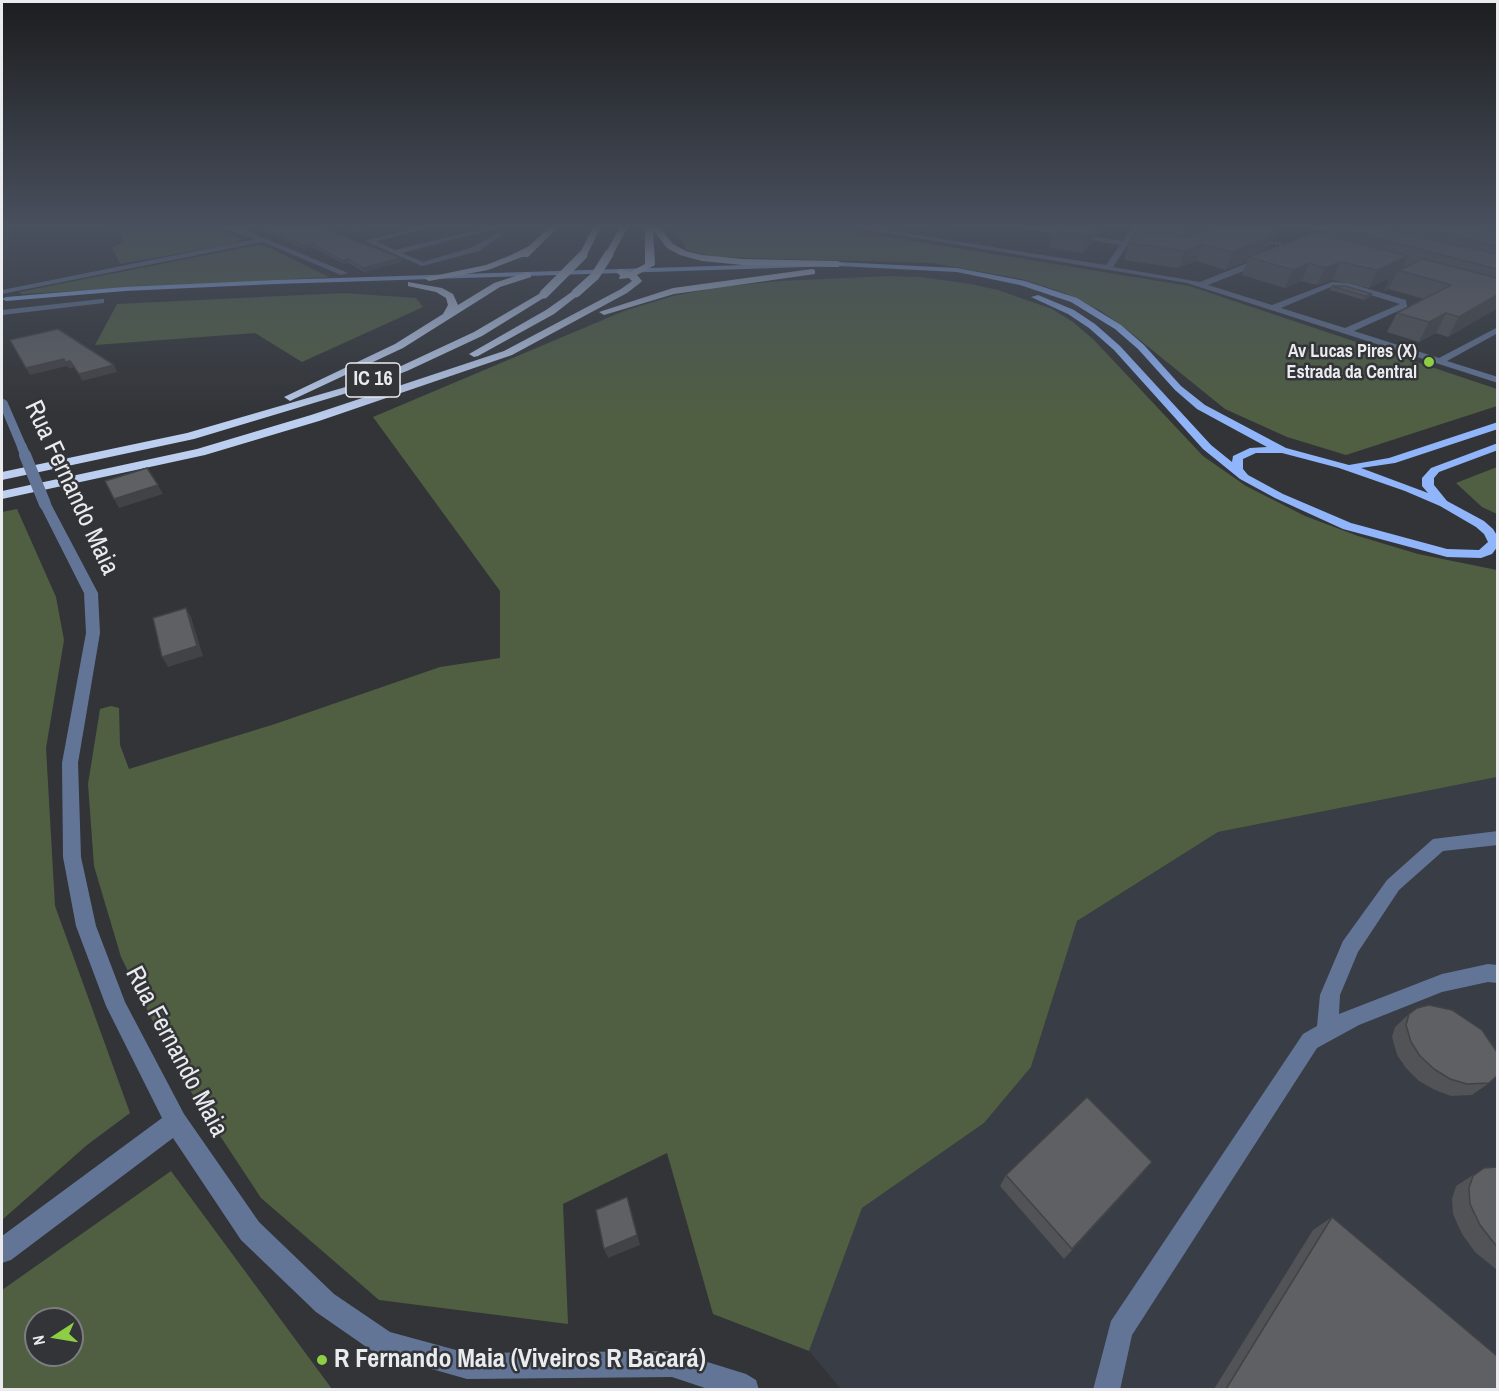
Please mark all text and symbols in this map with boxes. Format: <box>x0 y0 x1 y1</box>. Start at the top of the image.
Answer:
place label: Av Lucas Pires (X) Estrada da Central <box>1287 341 1417 384</box>
marker: Av Lucas Pires (X) Estrada da Central <box>1422 355 1436 369</box>
road number: IC 16 <box>346 363 400 397</box>
street label: Rua Fernando Maia <box>17 396 125 580</box>
street label: Rua Fernando Maia <box>118 961 234 1143</box>
north arrow <box>24 1307 84 1367</box>
text: N <box>27 1333 50 1347</box>
place label: R Fernando Maia (Viveiros R Bacará) <box>334 1344 706 1376</box>
marker: R Fernando Maia (Viveiros R Bacará) <box>315 1353 329 1367</box>

